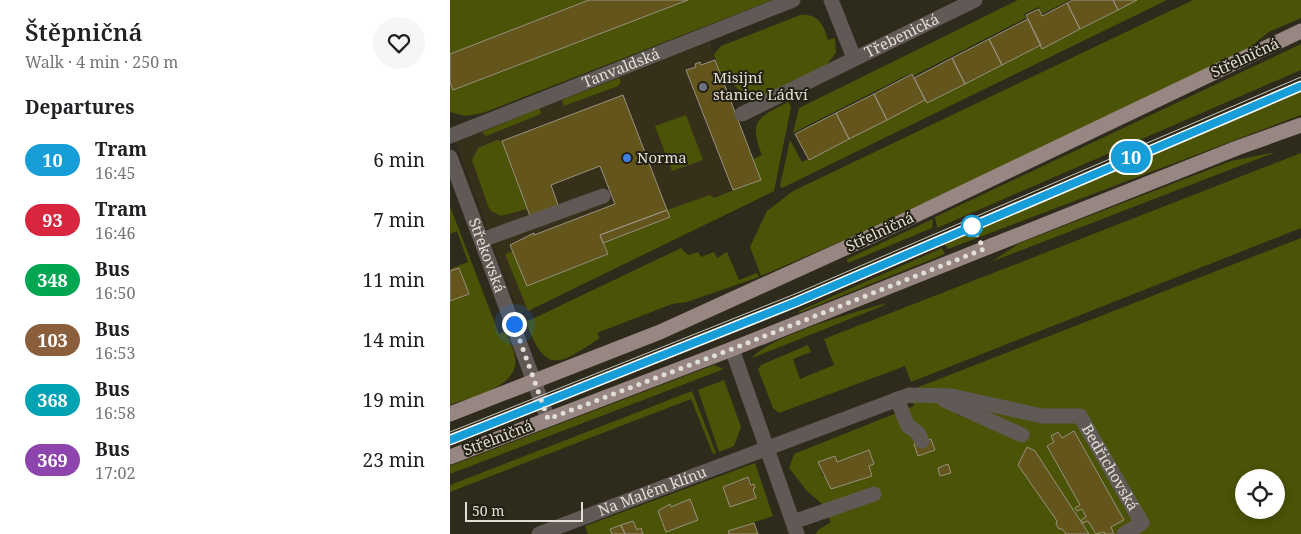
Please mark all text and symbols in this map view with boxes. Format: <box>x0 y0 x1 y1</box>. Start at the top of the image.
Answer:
street label: Třebenická <box>861 8 942 62</box>
text: Štěpničná <box>25 15 143 48</box>
button: heart <box>373 17 425 69</box>
street label: Střelničná <box>1207 33 1282 82</box>
street label: Tanvaldská <box>579 43 662 92</box>
text: Walk · 4 min · 250 m <box>25 51 178 73</box>
place label: Misijní stanice Ládví <box>713 67 808 104</box>
marker: Misijní stanice Ládví <box>697 81 709 93</box>
text: Departures <box>25 94 134 120</box>
text: Tram <box>95 136 147 162</box>
line badge: 10 <box>1108 141 1154 173</box>
text: 10 <box>1121 145 1141 169</box>
text: 6 min <box>373 147 425 173</box>
place label: Norma <box>637 147 687 167</box>
text: 10 <box>42 148 63 172</box>
marker: Norma <box>621 152 633 164</box>
text: 16:45 <box>95 162 135 184</box>
text: Tram <box>95 196 147 222</box>
text: 7 min <box>373 207 425 233</box>
street label: Střelničná <box>842 207 917 256</box>
text: 93 <box>42 208 63 232</box>
street label: Střekovská <box>465 215 511 295</box>
unlabelled marker <box>961 215 983 237</box>
text: 16:46 <box>95 222 135 244</box>
text: Bus <box>95 256 130 282</box>
text: 11 min <box>363 267 425 293</box>
text: 348 <box>37 268 68 292</box>
text: 16:50 <box>95 282 135 304</box>
your location <box>502 312 527 337</box>
text: Bus <box>95 316 130 342</box>
text: 14 min <box>363 327 425 353</box>
text: 103 <box>37 328 68 352</box>
text: 16:53 <box>95 342 135 364</box>
text: Bus <box>95 376 130 402</box>
text: 19 min <box>363 387 425 413</box>
text: 368 <box>37 388 68 412</box>
text: 16:58 <box>95 402 135 424</box>
street label: Střelničná <box>460 415 535 460</box>
street label: Bedřichovská <box>1078 420 1144 514</box>
text: Bus <box>95 436 130 462</box>
text: 23 min <box>363 447 425 473</box>
text: 369 <box>37 448 68 472</box>
street label: Na Malém klínu <box>595 461 710 520</box>
text: 17:02 <box>95 462 135 484</box>
map controls <box>1235 469 1285 519</box>
button: locate <box>1235 469 1285 519</box>
scale bar <box>465 499 582 522</box>
text: 50 m <box>472 501 505 520</box>

